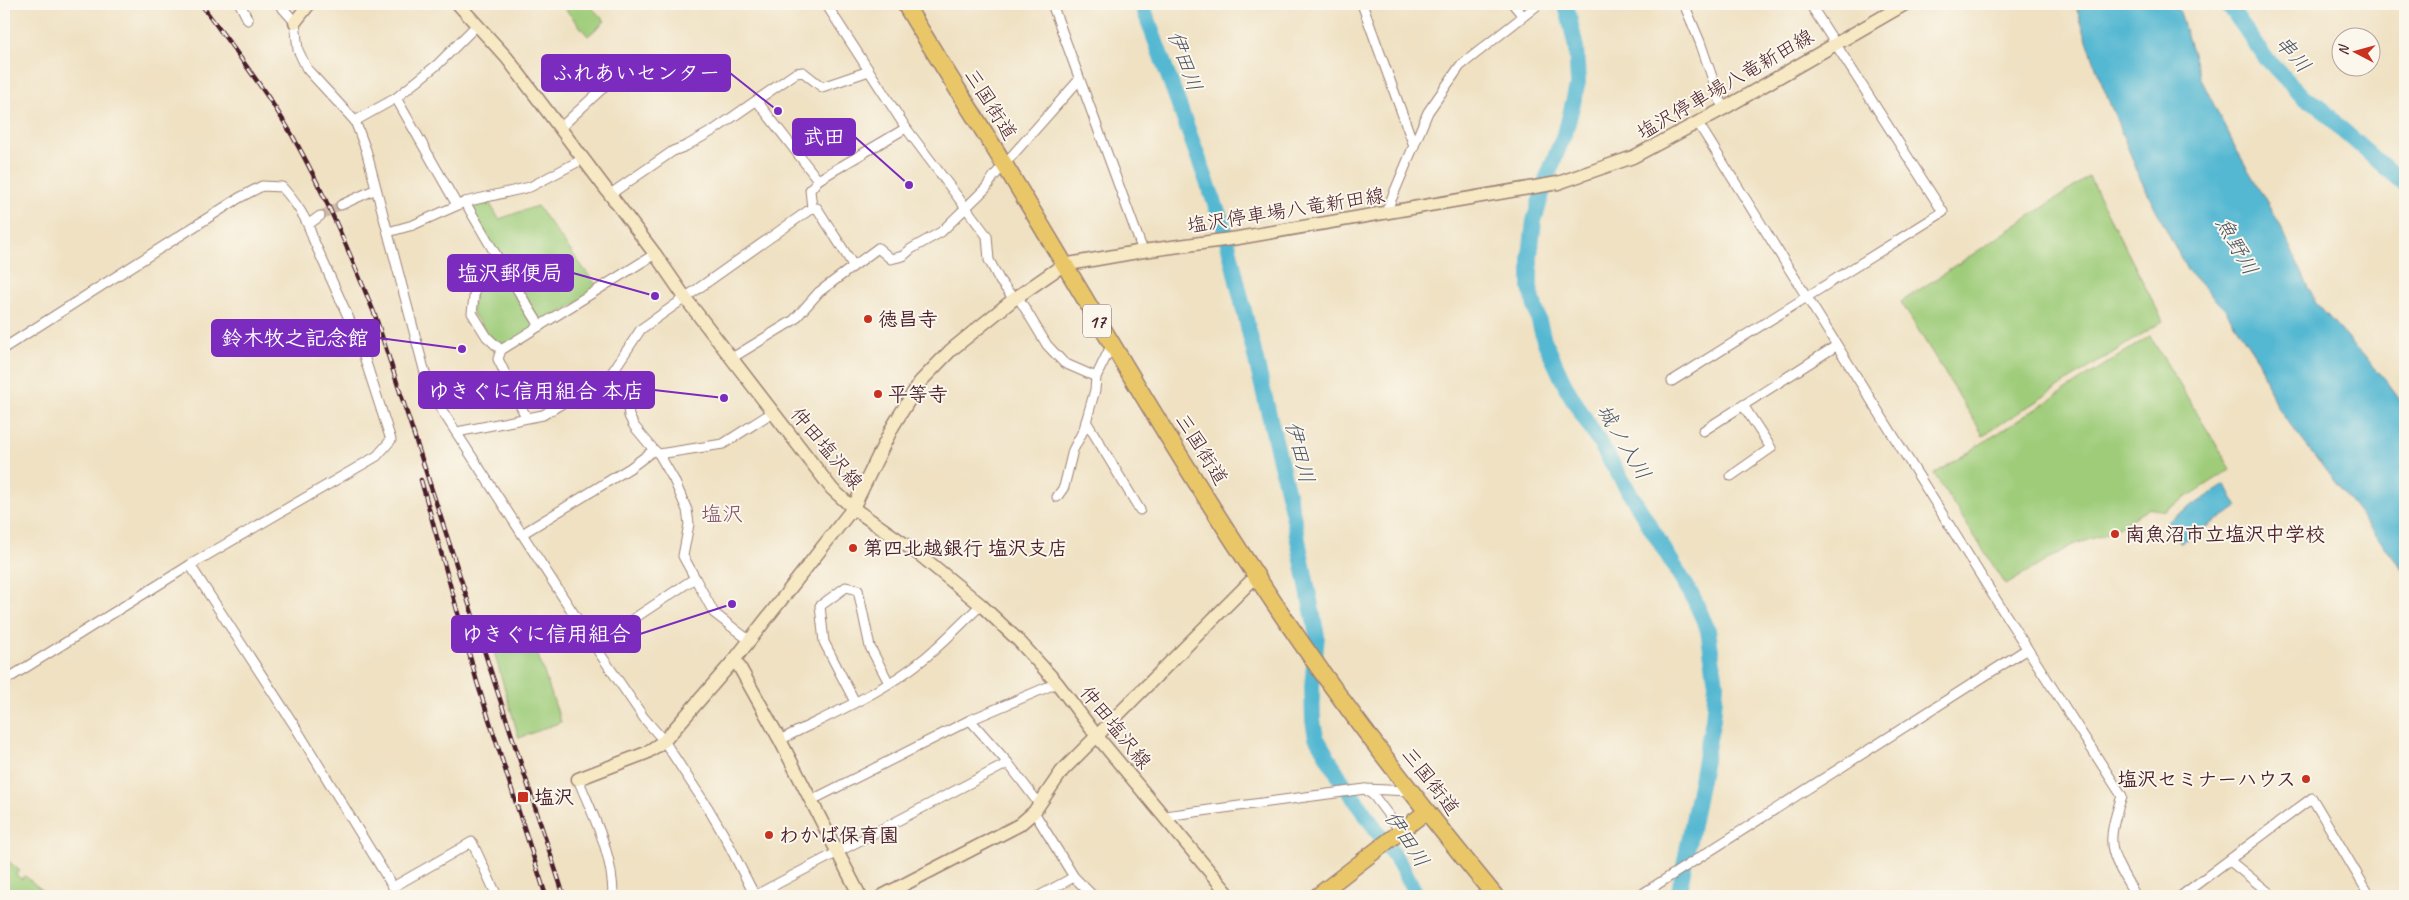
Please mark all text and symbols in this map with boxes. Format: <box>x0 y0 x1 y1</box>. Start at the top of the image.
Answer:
street label: 塩沢停車場八竜新田線 <box>1632 24 1818 145</box>
water label: 伊田川 <box>1162 27 1208 95</box>
north arrow <box>2332 28 2382 78</box>
water label: 串川 <box>2269 30 2317 78</box>
text: N <box>2335 43 2353 56</box>
callout: ふれあいセンター <box>542 55 730 91</box>
text: ふれあいセンター <box>552 60 720 86</box>
street label: 三国街道 <box>959 64 1022 145</box>
callout: 武田 <box>793 119 855 155</box>
text: 武田 <box>803 124 845 150</box>
street label: 塩沢停車場八竜新田線 <box>1185 183 1387 238</box>
water label: 魚野川 <box>2210 212 2264 280</box>
callout: 塩沢郵便局 <box>448 255 573 291</box>
text: 塩沢郵便局 <box>458 260 563 286</box>
road number: 17 <box>1083 304 1111 338</box>
place label: 徳昌寺 <box>878 307 938 332</box>
marker: 徳昌寺 <box>862 313 874 325</box>
callout: 鈴木牧之記念館 <box>212 320 379 356</box>
text: 鈴木牧之記念館 <box>222 325 369 351</box>
callout: ゆきぐに信用組合 本店 <box>419 372 654 408</box>
text: ゆきぐに信用組合 本店 <box>428 378 644 404</box>
place label: 平等寺 <box>888 382 948 407</box>
marker: 平等寺 <box>872 388 884 400</box>
water label: 城ノ入川 <box>1591 399 1657 485</box>
street label: 仲田塩沢線 <box>785 402 868 495</box>
street label: 三国街道 <box>1170 409 1233 490</box>
water label: 伊田川 <box>1280 418 1320 486</box>
district label: 塩沢 <box>701 501 743 527</box>
place label: 南魚沼市立塩沢中学校 <box>2125 522 2325 547</box>
marker: 南魚沼市立塩沢中学校 <box>2109 528 2121 540</box>
place label: 第四北越銀行 塩沢支店 <box>863 536 1068 561</box>
marker: 第四北越銀行 塩沢支店 <box>847 542 859 554</box>
callout: ゆきぐに信用組合 <box>452 616 640 652</box>
text: ゆきぐに信用組合 <box>462 621 630 647</box>
street label: 仲田塩沢線 <box>1074 681 1157 774</box>
street label: 三国街道 <box>1396 742 1465 821</box>
place label: 塩沢セミナーハウス <box>2117 767 2296 792</box>
marker: 塩沢セミナーハウス <box>2300 773 2312 785</box>
place label: 塩沢 <box>534 785 574 810</box>
marker: 塩沢 <box>516 790 530 804</box>
water label: 伊田川 <box>1379 806 1435 872</box>
place label: わかば保育園 <box>779 823 899 848</box>
marker: わかば保育園 <box>763 829 775 841</box>

